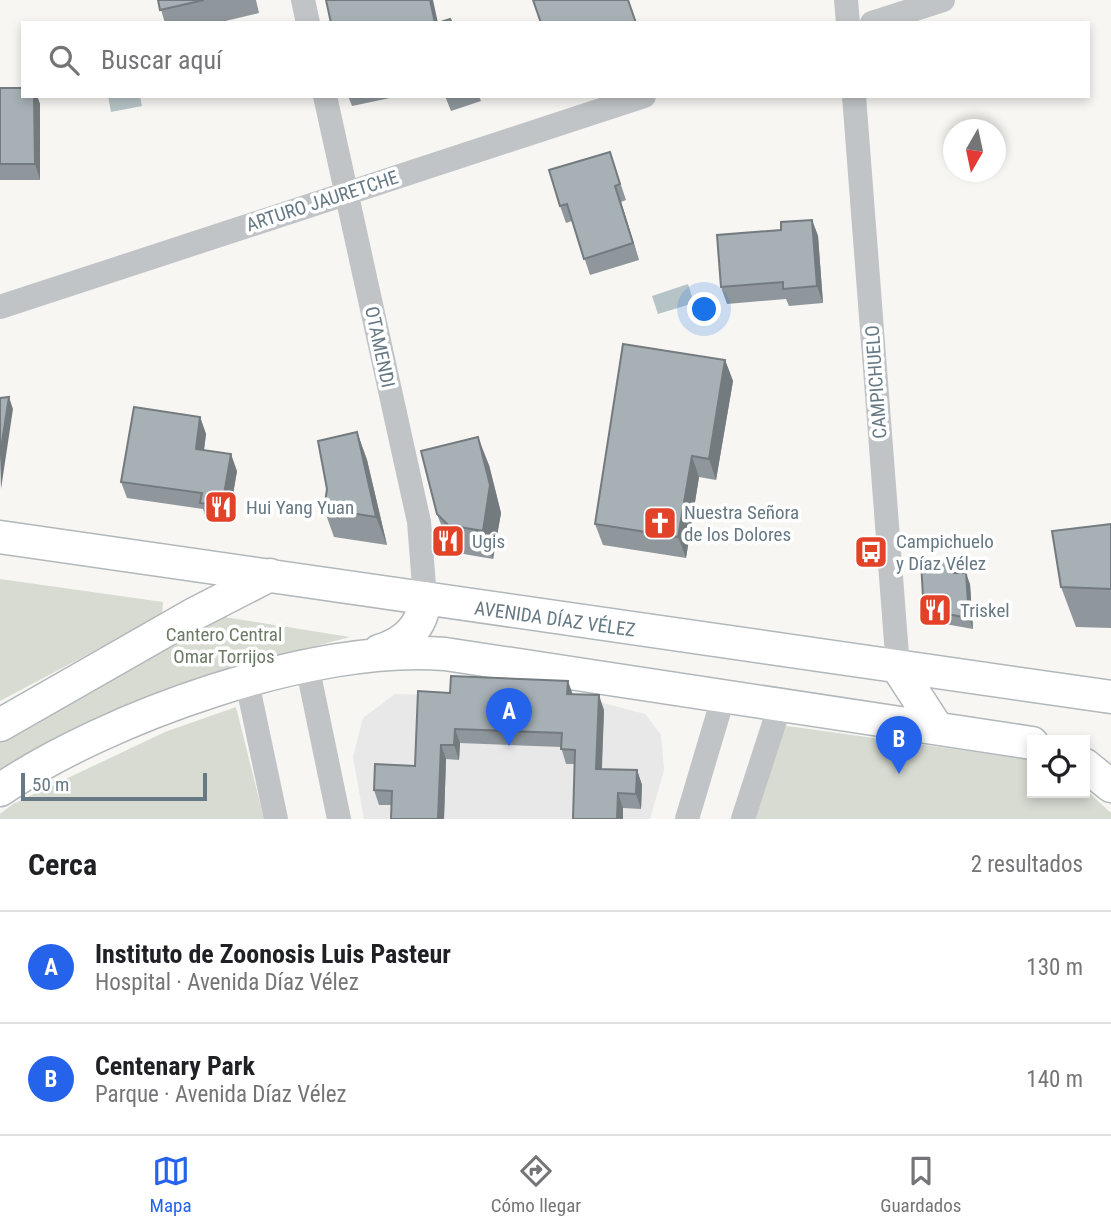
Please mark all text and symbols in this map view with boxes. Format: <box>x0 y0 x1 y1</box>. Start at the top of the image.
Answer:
search box <box>21 21 1090 98</box>
icon: search <box>45 41 83 79</box>
text: Buscar aquí <box>101 45 222 75</box>
north arrow <box>943 119 1006 182</box>
street label: ARTURO JAURETCHE <box>243 166 401 236</box>
your location <box>687 292 721 326</box>
street label: OTAMENDI <box>360 304 400 390</box>
street label: CAMPICHUELO <box>861 324 891 440</box>
restaurant icon: Hui Yang Yuan <box>202 488 240 526</box>
place label: Hui Yang Yuan <box>246 496 354 519</box>
place label: Nuestra Señora de los Dolores <box>684 501 799 546</box>
church icon: Nuestra Señora de los Dolores <box>641 504 679 542</box>
restaurant icon: Ugis <box>429 522 467 560</box>
place label: Ugis <box>472 530 505 553</box>
place label: Campichuelo y Díaz Vélez <box>896 530 994 575</box>
bus stop icon: Campichuelo y Díaz Vélez <box>852 533 890 571</box>
restaurant icon: Triskel <box>916 591 954 629</box>
street label: AVENIDA DÍAZ VÉLEZ <box>473 596 637 642</box>
place label: Triskel <box>960 599 1010 622</box>
park label: Cantero Central Omar Torrijos <box>166 623 282 668</box>
pin: A <box>486 688 532 746</box>
pin: B <box>876 716 922 774</box>
map controls <box>1027 735 1090 798</box>
button: locate <box>1027 735 1090 798</box>
scale bar <box>21 770 206 802</box>
text: 50 m <box>32 773 69 796</box>
text: Cerca <box>28 847 97 882</box>
text: 2 resultados <box>971 851 1083 878</box>
text: Instituto de Zoonosis Luis Pasteur <box>95 939 451 969</box>
text: A <box>44 954 58 981</box>
text: 130 m <box>1026 954 1083 981</box>
text: Hospital · Avenida Díaz Vélez <box>95 969 359 996</box>
text: Centenary Park <box>95 1051 255 1081</box>
text: B <box>45 1066 57 1093</box>
text: 140 m <box>1026 1066 1083 1093</box>
text: Parque · Avenida Díaz Vélez <box>95 1081 347 1108</box>
tab: Mapa <box>150 1152 192 1217</box>
tab: Cómo llegar <box>491 1152 581 1217</box>
tab: Guardados <box>880 1152 961 1217</box>

